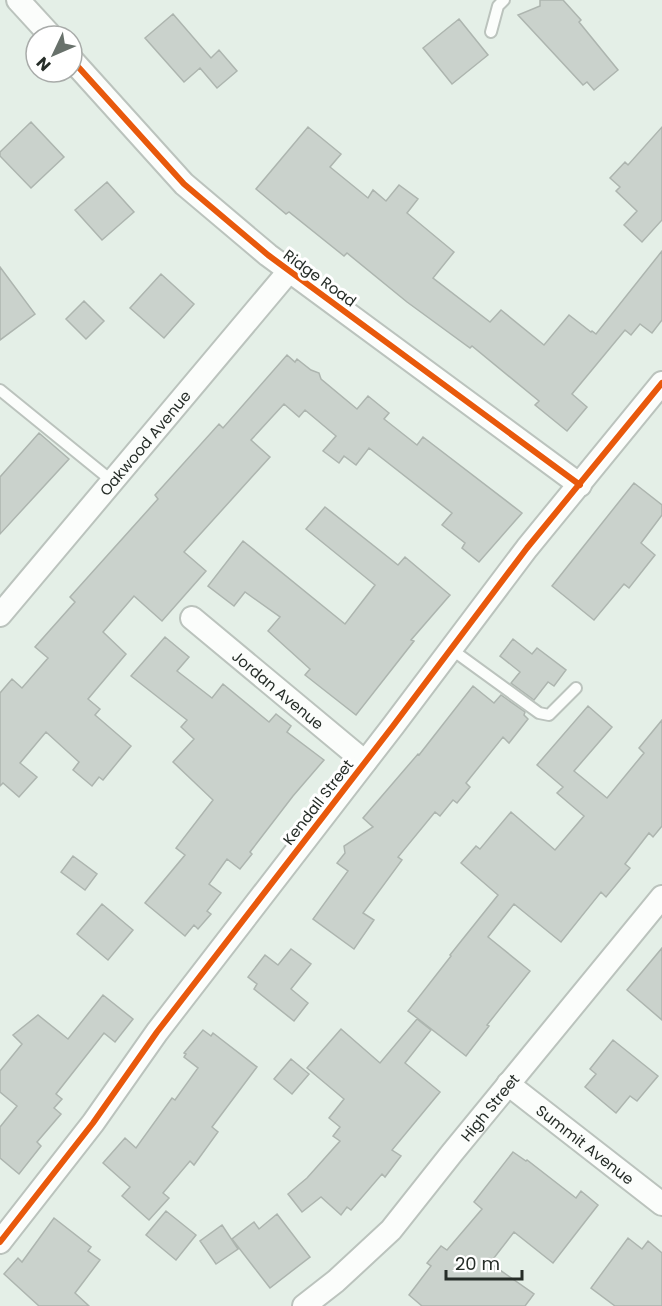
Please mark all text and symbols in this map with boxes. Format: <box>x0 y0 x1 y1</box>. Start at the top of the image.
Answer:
north arrow <box>24 24 84 84</box>
text: N <box>31 52 56 76</box>
street label: Ridge Road <box>279 244 361 312</box>
street label: Oakwood Avenue <box>94 386 195 500</box>
street label: Jordan Avenue <box>228 645 328 734</box>
street label: Kendall Street <box>278 755 358 849</box>
street label: High Street <box>455 1069 524 1146</box>
street label: Summit Avenue <box>532 1099 639 1189</box>
scale bar <box>446 1243 522 1281</box>
text: 20 m <box>455 1251 500 1276</box>

